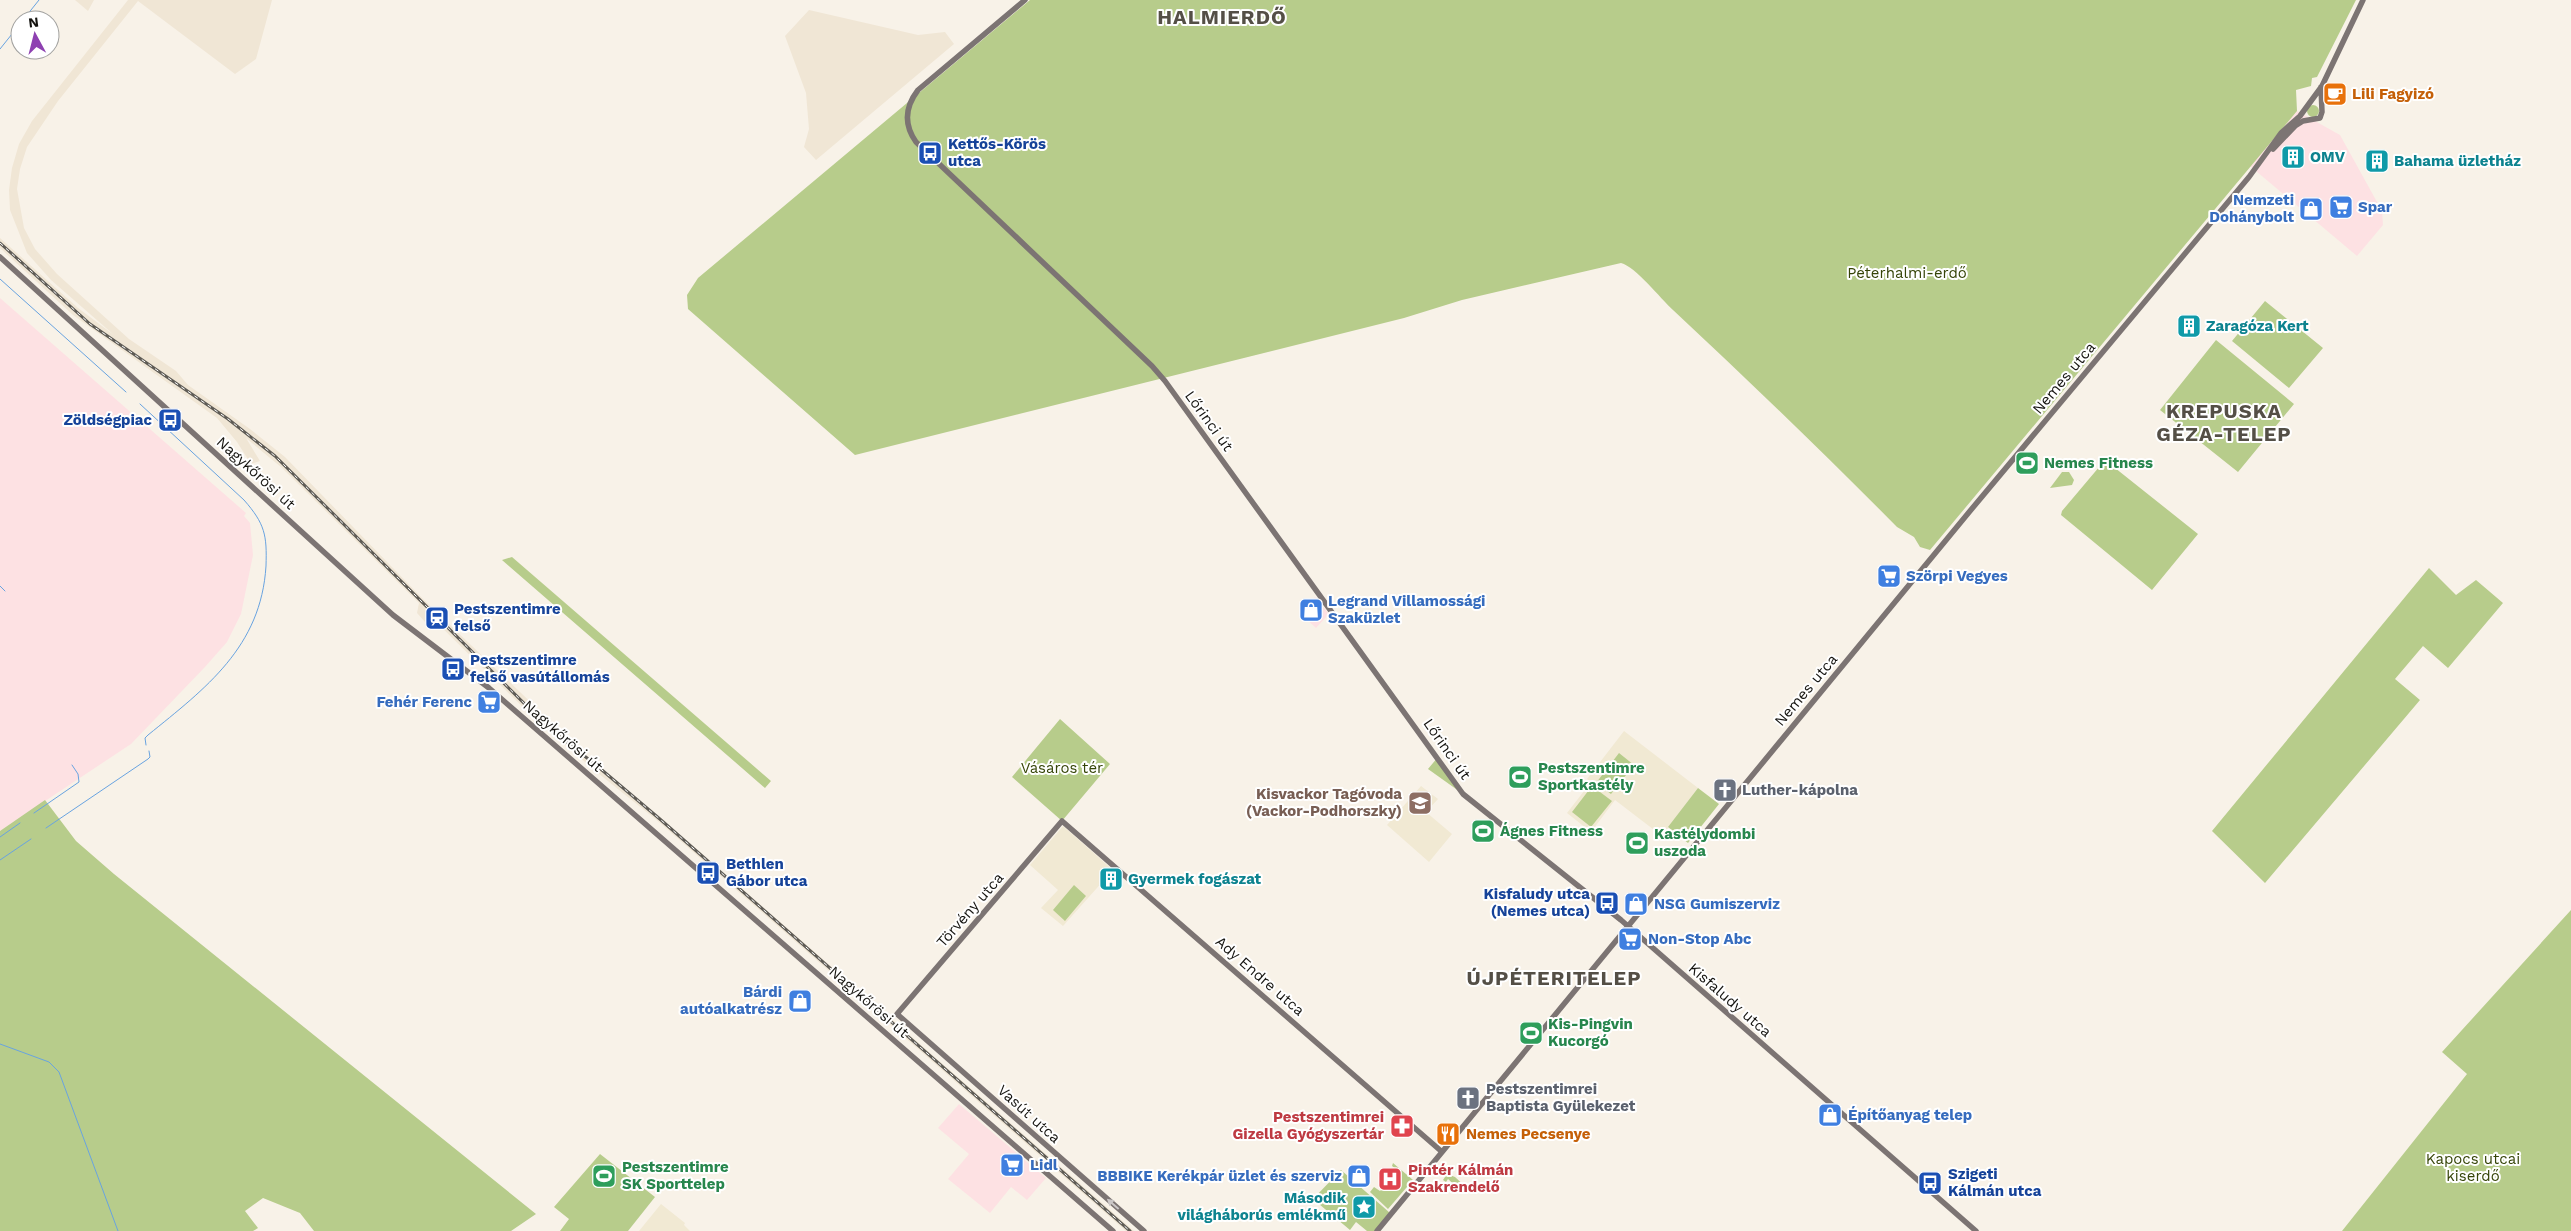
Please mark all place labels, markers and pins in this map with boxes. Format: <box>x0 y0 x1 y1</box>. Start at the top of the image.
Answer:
cafe icon: Lili Fagyizó <box>2322 81 2348 107</box>
place label: Lili Fagyizó <box>2352 85 2434 103</box>
place label: Kettős-Körös utca <box>948 135 1046 170</box>
bus stop icon: Kettős-Körös utca <box>917 140 943 166</box>
building icon: OMV <box>2280 144 2306 170</box>
place label: OMV <box>2310 148 2346 166</box>
building icon: Bahama üzletház <box>2364 148 2390 174</box>
place label: Bahama üzletház <box>2394 152 2521 170</box>
place label: Nemzeti Dohánybolt <box>2209 191 2294 226</box>
supermarket icon: Spar <box>2328 194 2354 220</box>
shop icon: Nemzeti Dohánybolt <box>2298 196 2324 222</box>
place label: Spar <box>2358 198 2393 216</box>
building icon: Zaragóza Kert <box>2176 313 2202 339</box>
place label: Zaragóza Kert <box>2206 317 2309 335</box>
bus stop icon: Zöldségpiac <box>157 407 183 433</box>
place label: Zöldségpiac <box>63 411 152 429</box>
sports icon: Nemes Fitness <box>2014 450 2040 476</box>
place label: Nemes Fitness <box>2044 454 2153 472</box>
supermarket icon: Szörpi Vegyes <box>1876 563 1902 589</box>
place label: Szörpi Vegyes <box>1906 567 2008 585</box>
place label: Legrand Villamossági Szaküzlet <box>1328 592 1486 627</box>
shop icon: Legrand Villamossági Szaküzlet <box>1298 597 1324 623</box>
place label: Pestszentimre felső <box>454 600 561 635</box>
station icon: Pestszentimre felső <box>424 605 450 631</box>
place label: Pestszentimre felső vasútállomás <box>470 651 610 686</box>
bus stop icon: Pestszentimre felső vasútállomás <box>440 656 466 682</box>
supermarket icon: Fehér Ferenc <box>476 689 502 715</box>
place label: Fehér Ferenc <box>376 693 472 711</box>
place label: Pestszentimre Sportkastély <box>1538 759 1645 794</box>
sports icon: Pestszentimre Sportkastély <box>1507 764 1533 790</box>
church icon: Luther-kápolna <box>1712 777 1738 803</box>
place label: Luther-kápolna <box>1742 781 1858 799</box>
place label: Kisvackor Tagóvoda (Vackor-Podhorszky) <box>1246 785 1402 820</box>
school or university icon: Kisvackor Tagóvoda (Vackor-Podhorszky) <box>1407 790 1433 816</box>
sports icon: Ágnes Fitness <box>1470 818 1496 844</box>
place label: Ágnes Fitness <box>1500 822 1603 840</box>
place label: Kastélydombi uszoda <box>1654 825 1755 860</box>
sports icon: Kastélydombi uszoda <box>1624 830 1650 856</box>
place label: Bethlen Gábor utca <box>726 855 808 890</box>
bus stop icon: Bethlen Gábor utca <box>695 860 721 886</box>
building icon: Gyermek fogászat <box>1098 866 1124 892</box>
place label: Gyermek fogászat <box>1128 870 1262 888</box>
place label: Kisfaludy utca (Nemes utca) <box>1483 885 1590 920</box>
bus stop icon: Kisfaludy utca (Nemes utca) <box>1594 890 1620 916</box>
shop icon: NSG Gumiszerviz <box>1623 891 1649 917</box>
place label: NSG Gumiszerviz <box>1654 895 1780 913</box>
supermarket icon: Non-Stop Abc <box>1617 926 1643 952</box>
place label: Non-Stop Abc <box>1648 930 1752 948</box>
place label: Bárdi autóalkatrész <box>680 983 782 1018</box>
shop icon: Bárdi autóalkatrész <box>787 988 813 1014</box>
place label: Kis-Pingvin Kucorgó <box>1548 1015 1633 1050</box>
sports icon: Kis-Pingvin Kucorgó <box>1518 1020 1544 1046</box>
place label: Pestszentimrei Baptista Gyülekezet <box>1486 1080 1636 1115</box>
church icon: Pestszentimrei Baptista Gyülekezet <box>1455 1085 1481 1111</box>
shop icon: Építőanyag telep <box>1817 1102 1843 1128</box>
place label: Építőanyag telep <box>1848 1106 1972 1124</box>
place label: Pestszentimrei Gizella Gyógyszertár <box>1232 1108 1385 1143</box>
pharmacy icon: Pestszentimrei Gizella Gyógyszertár <box>1389 1113 1415 1139</box>
restaurant icon: Nemes Pecsenye <box>1435 1121 1461 1147</box>
place label: Nemes Pecsenye <box>1466 1125 1591 1143</box>
supermarket icon: Lidl <box>999 1152 1025 1178</box>
place label: Lidl <box>1030 1156 1058 1174</box>
place label: Pestszentimre SK Sporttelep <box>622 1158 729 1193</box>
place label: Pintér Kálmán Szakrendelő <box>1408 1161 1513 1196</box>
sports icon: Pestszentimre SK Sporttelep <box>591 1163 617 1189</box>
shop icon: BBBIKE Kerékpár üzlet és szerviz <box>1346 1163 1372 1189</box>
place label: Szigeti Kálmán utca <box>1948 1165 2042 1200</box>
hospital icon: Pintér Kálmán Szakrendelő <box>1377 1166 1403 1192</box>
place label: BBBIKE Kerékpár üzlet és szerviz <box>1097 1167 1342 1185</box>
bus stop icon: Szigeti Kálmán utca <box>1917 1170 1943 1196</box>
place label: Második világháborús emlékmű <box>1177 1189 1347 1224</box>
place icon: Második világháborús emlékmű <box>1351 1194 1377 1220</box>

